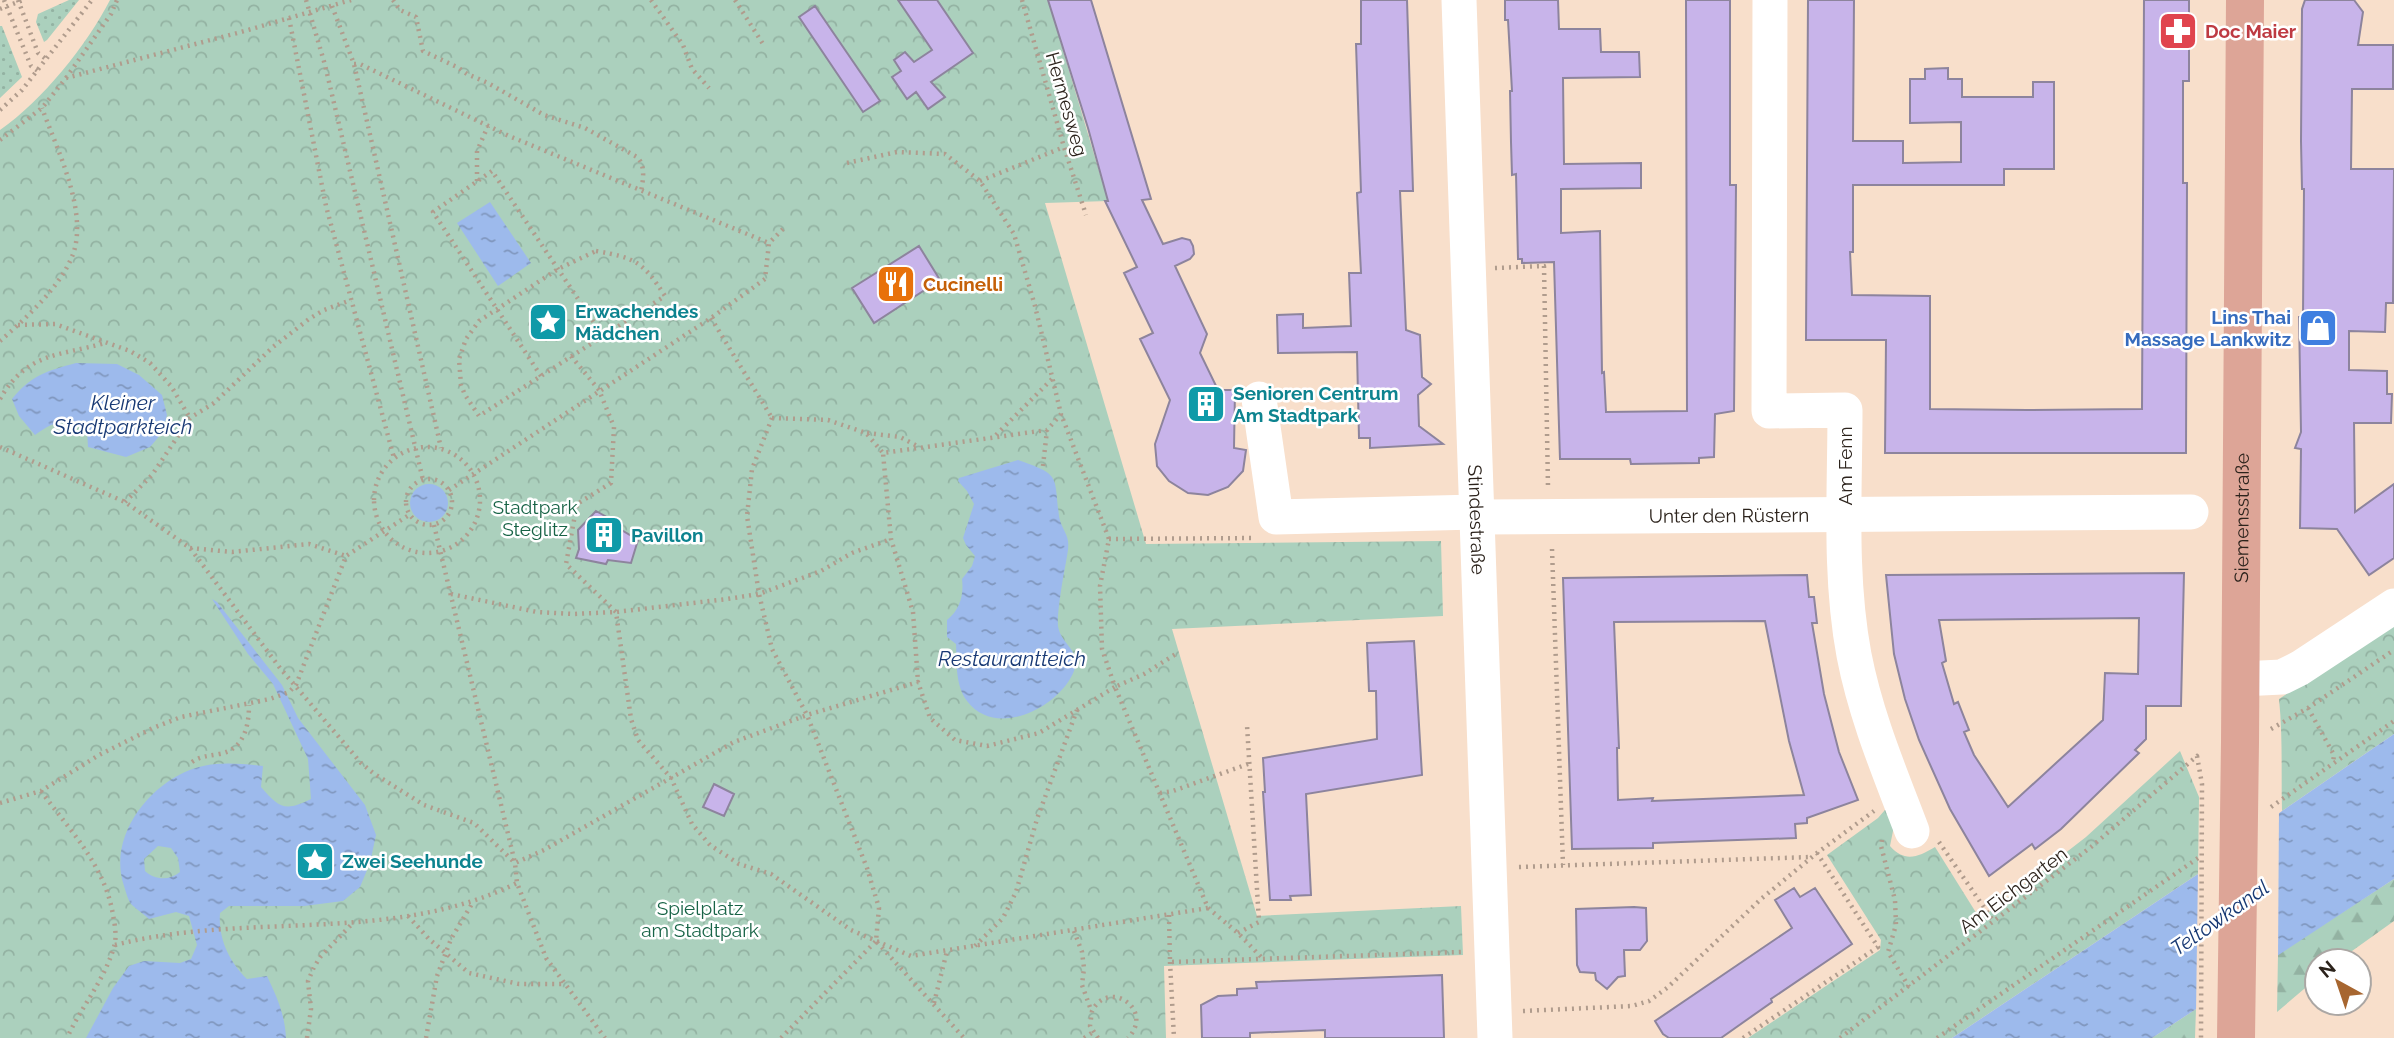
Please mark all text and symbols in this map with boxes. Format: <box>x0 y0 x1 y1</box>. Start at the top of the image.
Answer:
pharmacy icon: Doc Maier <box>2157 10 2199 52</box>
place label: Doc Maier <box>2205 20 2297 42</box>
street label: Hermesweg <box>1042 49 1092 159</box>
restaurant icon: Cucinelli <box>875 263 917 305</box>
place label: Cucinelli <box>923 273 1003 295</box>
place label: Erwachendes Mädchen <box>575 300 698 344</box>
place icon: Erwachendes Mädchen <box>527 301 569 343</box>
place label: Lins Thai Massage Lankwitz <box>2125 306 2291 350</box>
shop icon: Lins Thai Massage Lankwitz <box>2297 307 2339 349</box>
place label: Senioren Centrum Am Stadtpark <box>1233 382 1398 426</box>
building icon: Senioren Centrum Am Stadtpark <box>1185 383 1227 425</box>
water label: Kleiner Stadtparkteich <box>53 390 192 439</box>
street label: Am Fenn <box>1834 426 1856 506</box>
street label: Siemensstraße <box>2230 453 2253 583</box>
street label: Stindestraße <box>1464 464 1490 575</box>
park label: Stadtpark Steglitz <box>492 496 578 540</box>
street label: Unter den Rüstern <box>1649 504 1809 527</box>
building icon: Pavillon <box>583 514 625 556</box>
place label: Pavillon <box>631 524 704 546</box>
water label: Restaurantteich <box>938 646 1086 671</box>
place icon: Zwei Seehunde <box>294 840 336 882</box>
street label: Am Eichgarten <box>1955 842 2071 938</box>
place label: Zwei Seehunde <box>342 850 483 872</box>
water label: Teltowkanal <box>2166 875 2274 961</box>
park label: Spielplatz am Stadtpark <box>641 897 759 941</box>
north arrow <box>2303 947 2373 1017</box>
text: N <box>2314 956 2340 982</box>

